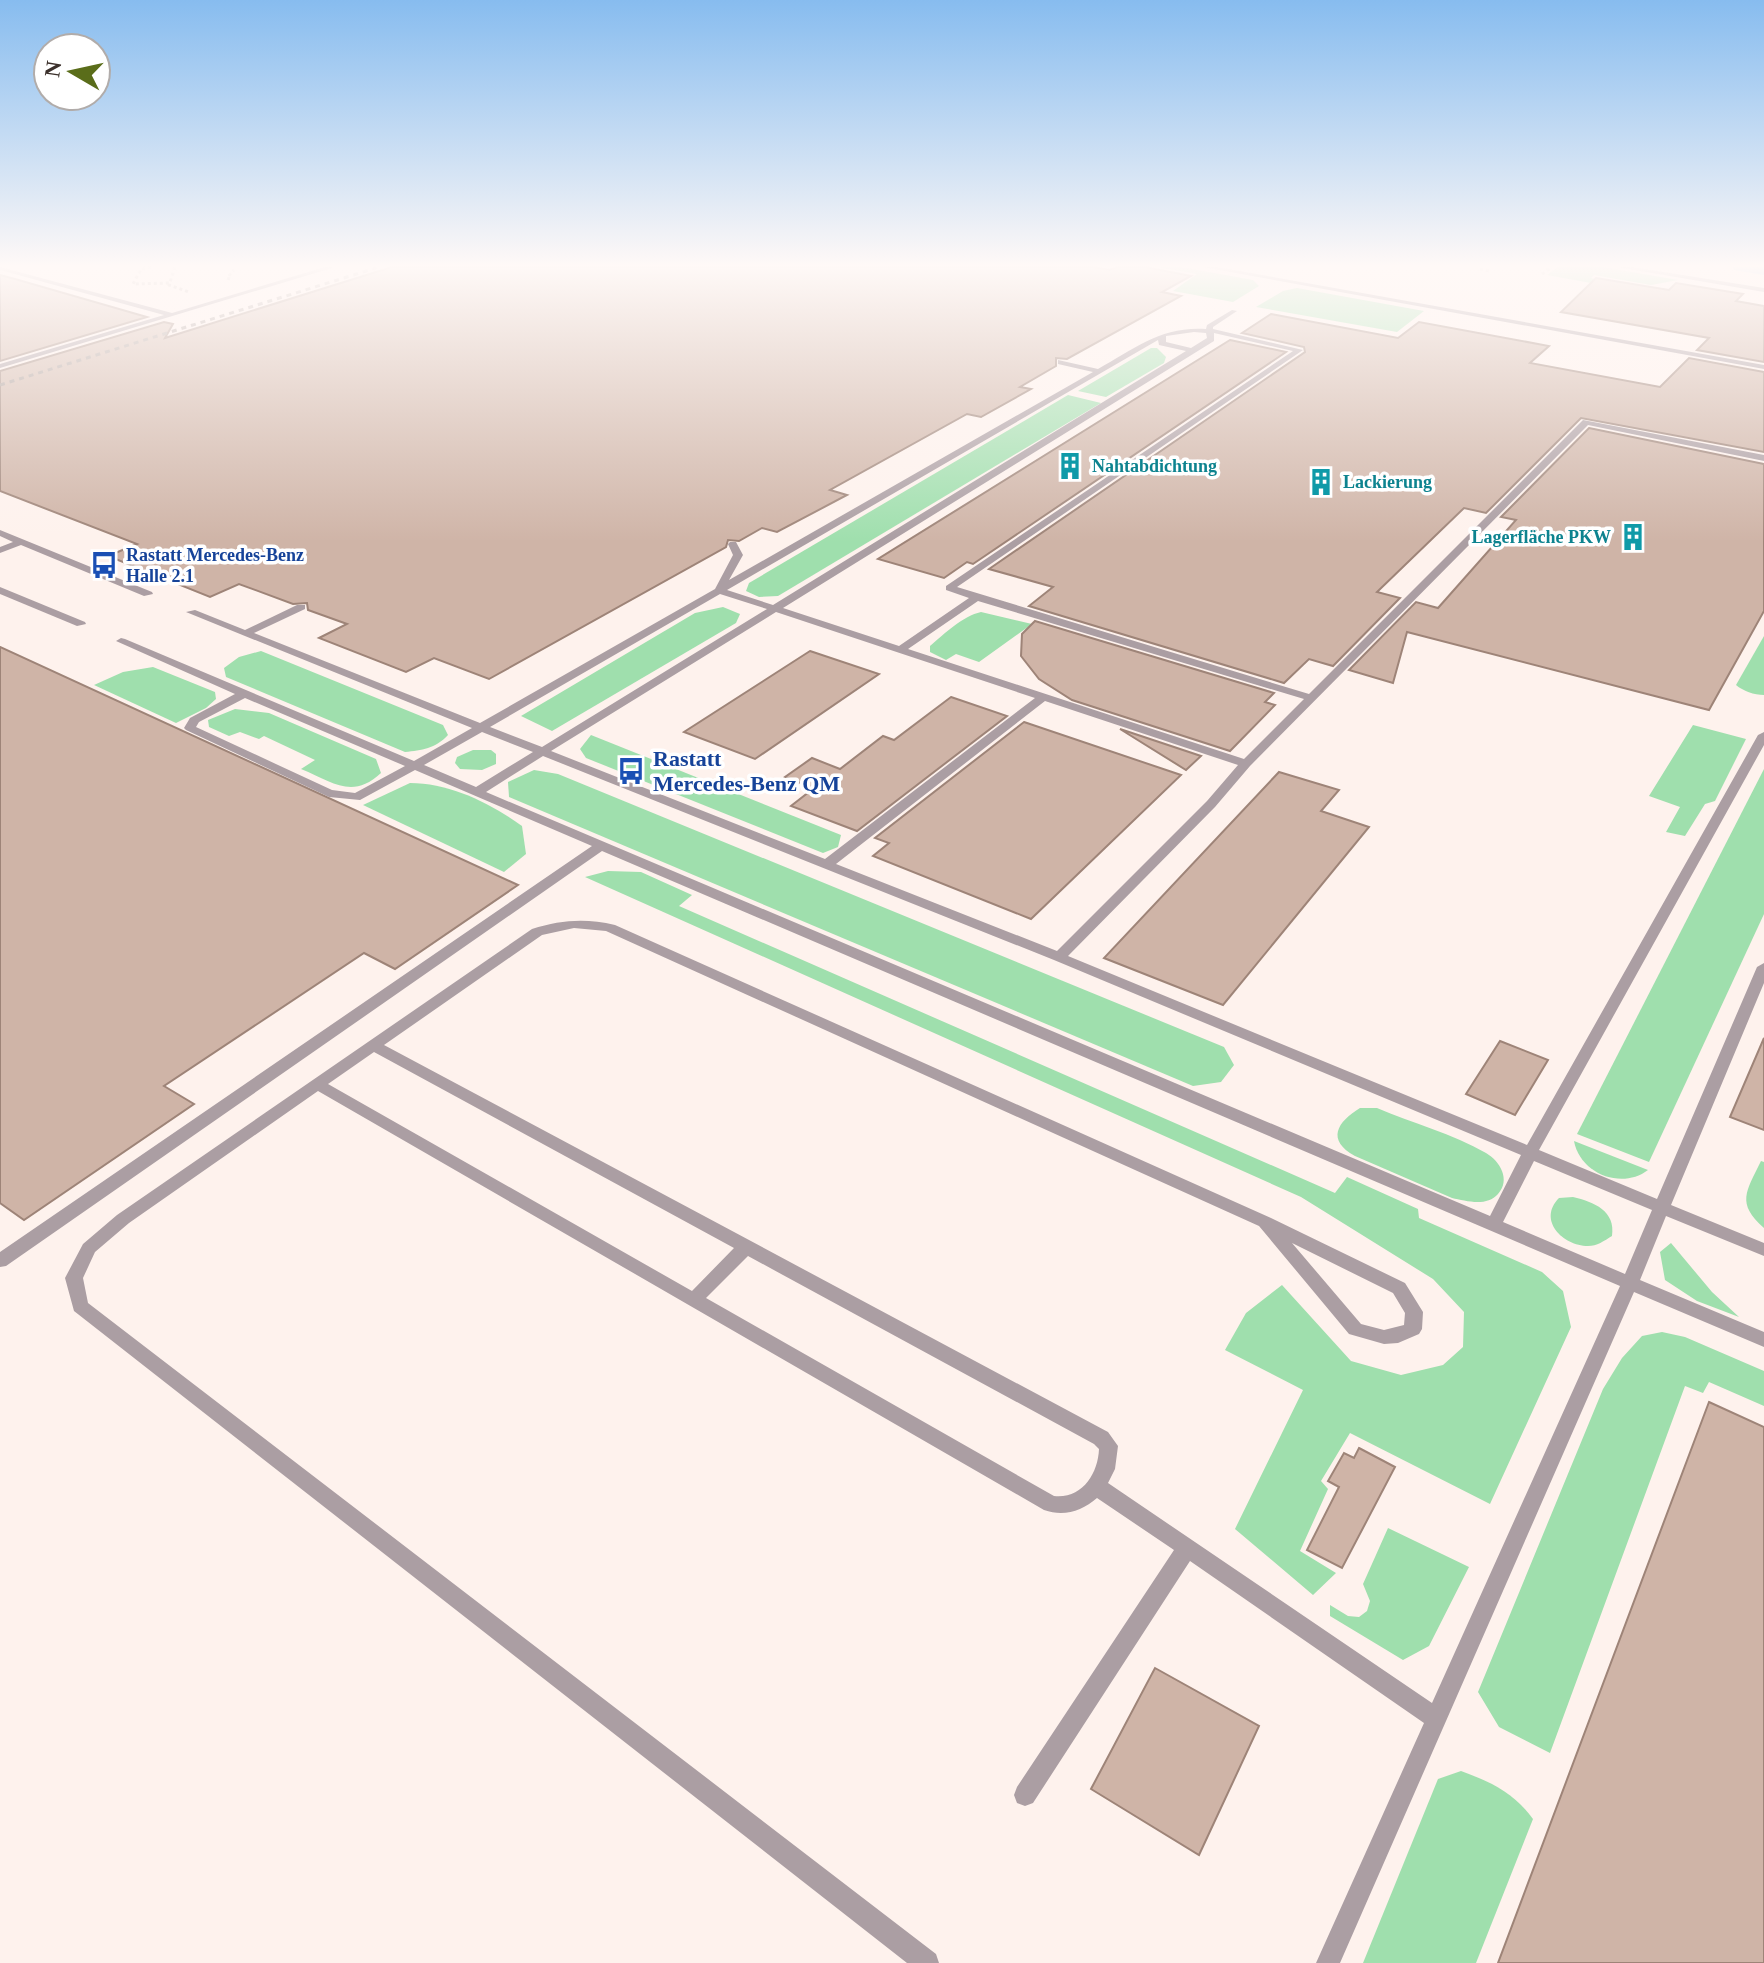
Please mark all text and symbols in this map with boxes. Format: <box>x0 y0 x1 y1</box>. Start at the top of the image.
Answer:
north arrow <box>32 32 112 112</box>
text: N <box>39 59 66 79</box>
building icon: Nahtabdichtung <box>1055 451 1085 481</box>
place label: Nahtabdichtung <box>1092 456 1217 476</box>
building icon: Lackierung <box>1306 467 1336 497</box>
place label: Lackierung <box>1343 472 1432 492</box>
building icon: Lagerfläche PKW <box>1618 522 1648 552</box>
place label: Lagerfläche PKW <box>1472 527 1611 547</box>
place label: Rastatt Mercedes-Benz Halle 2.1 <box>126 545 304 586</box>
bus stop icon: Rastatt Mercedes-Benz Halle 2.1 <box>89 550 119 580</box>
place label: Rastatt Mercedes-Benz QM <box>653 746 840 796</box>
bus stop icon: Rastatt Mercedes-Benz QM <box>616 756 646 786</box>

